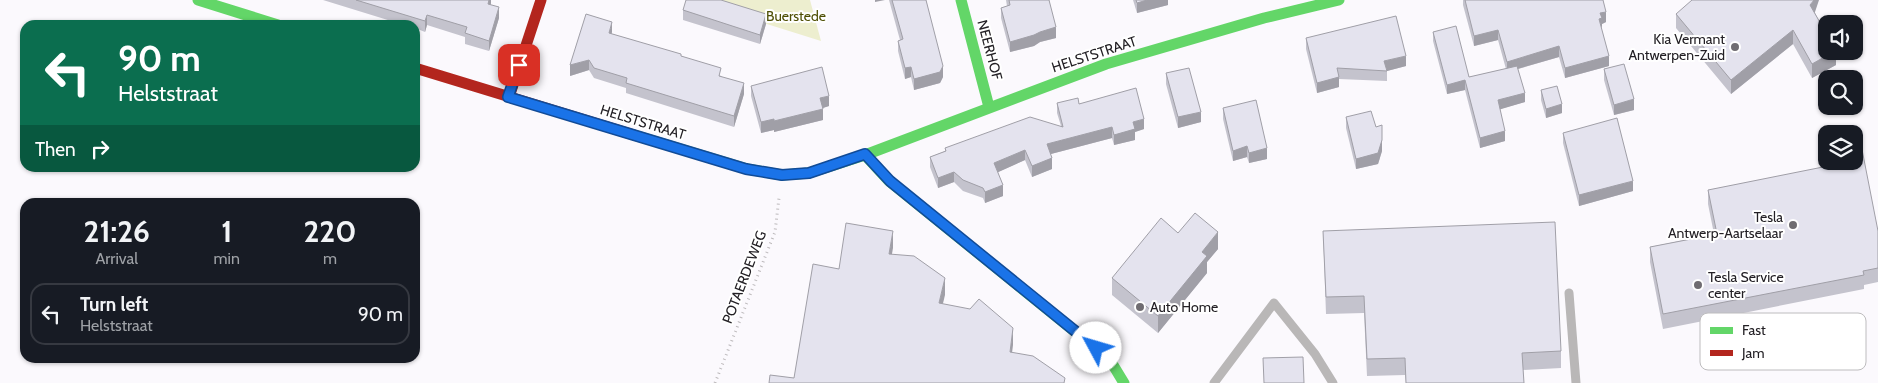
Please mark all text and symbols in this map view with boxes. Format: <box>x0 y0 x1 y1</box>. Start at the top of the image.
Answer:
park label: Buerstede <box>766 7 826 25</box>
map controls <box>1818 15 1863 170</box>
button: sound <box>1818 15 1863 60</box>
street label: NEERHOF <box>973 18 1007 83</box>
place label: Kia Vermant Antwerpen-Zuid <box>1628 30 1725 64</box>
street label: HELSTSTRAAT <box>1049 32 1139 76</box>
text: 90 m <box>118 37 201 80</box>
icon: left <box>35 40 100 105</box>
marker: Kia Vermant Antwerpen-Zuid <box>1729 41 1741 53</box>
pin <box>498 44 540 86</box>
icon: arrive <box>505 51 533 79</box>
button: search <box>1818 70 1863 115</box>
text: Helststraat <box>118 80 218 107</box>
street label: HELSTSTRAAT <box>598 100 688 144</box>
button: layers <box>1818 125 1863 170</box>
icon: right <box>86 135 114 163</box>
text: Then <box>35 138 76 161</box>
place label: Tesla Antwerp-Aartselaar <box>1668 208 1784 242</box>
text: 21:26 <box>84 213 150 250</box>
text: 1 <box>221 213 232 250</box>
text: 220 <box>303 213 356 250</box>
marker: Tesla Antwerp-Aartselaar <box>1787 219 1799 231</box>
street label: POTAERDEWEG <box>718 228 770 326</box>
text: Arrival <box>95 249 138 268</box>
text: min <box>214 249 240 268</box>
text: m <box>323 249 337 268</box>
place label: Tesla Service center <box>1708 268 1784 302</box>
marker: Tesla Service center <box>1692 279 1704 291</box>
text: Turn left <box>80 293 148 316</box>
place label: Auto Home <box>1150 298 1218 316</box>
icon: left <box>37 300 65 328</box>
marker: Auto Home <box>1134 301 1146 313</box>
text: 90 m <box>358 303 403 326</box>
legend <box>1700 313 1866 370</box>
text: Helststraat <box>80 316 153 335</box>
position arrow <box>1069 321 1121 373</box>
text: Fast <box>1742 321 1766 339</box>
text: Jam <box>1741 344 1764 362</box>

